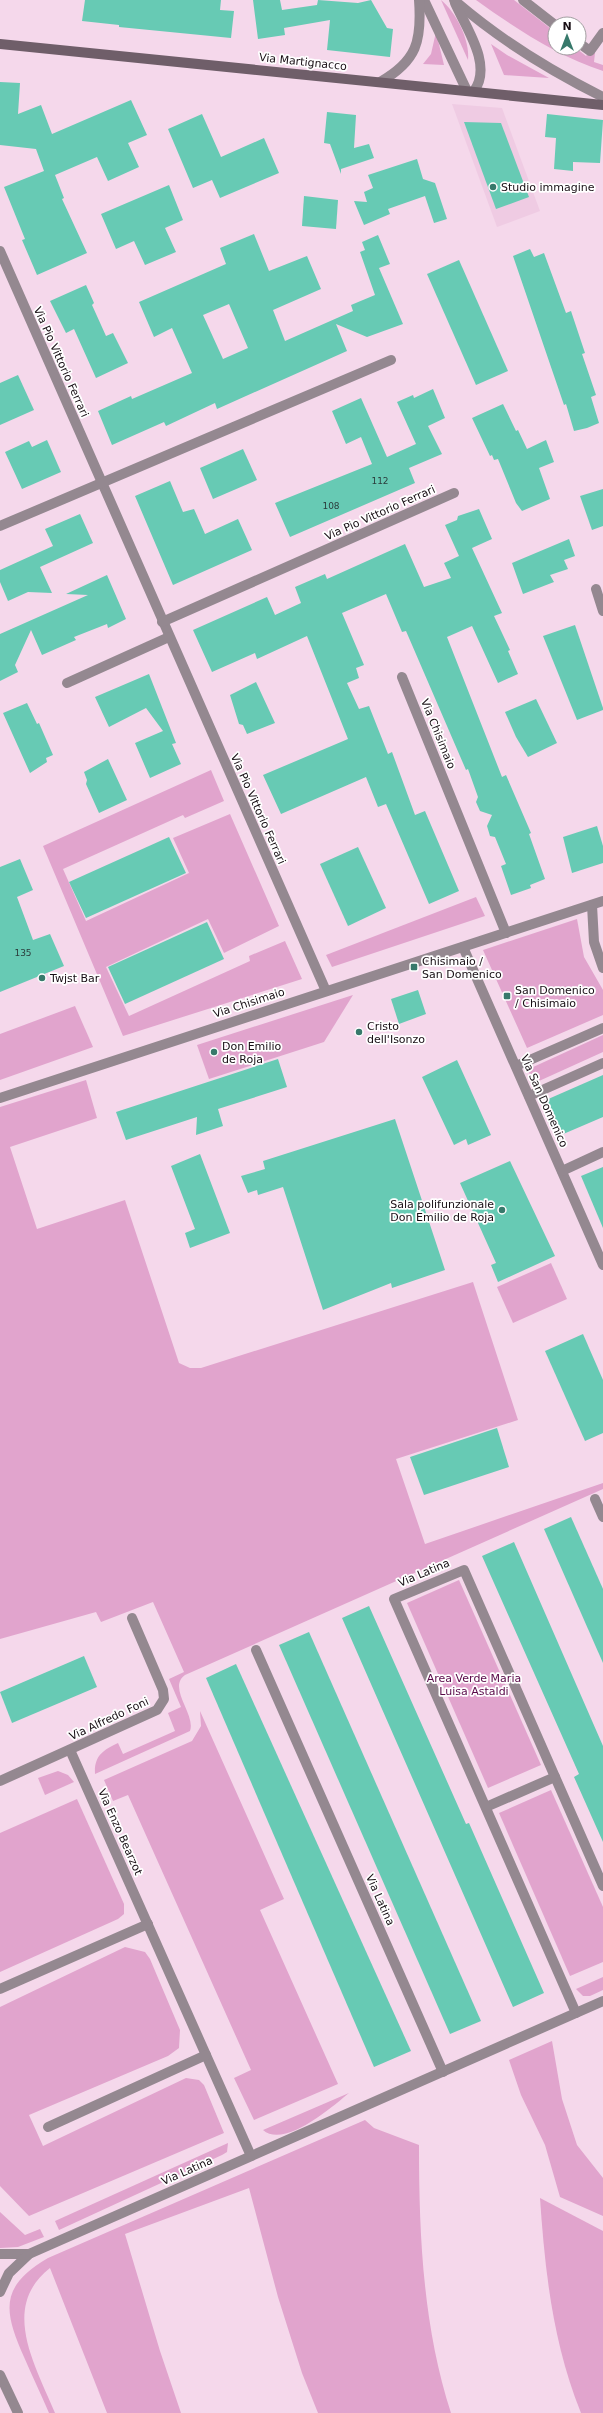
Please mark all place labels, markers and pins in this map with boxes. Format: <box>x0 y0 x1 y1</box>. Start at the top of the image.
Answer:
place label: Studio immagine <box>501 181 595 194</box>
marker: Studio immagine <box>488 182 498 192</box>
place label: Chisimaio / San Domenico <box>422 955 502 981</box>
marker: Chisimaio / San Domenico <box>409 962 419 972</box>
place label: Twjst Bar <box>49 972 100 985</box>
marker: Twjst Bar <box>37 973 47 983</box>
place label: San Domenico / Chisimaio <box>515 984 595 1010</box>
marker: San Domenico / Chisimaio <box>502 991 512 1001</box>
place label: Cristo dell'Isonzo <box>367 1020 425 1046</box>
marker: Cristo dell'Isonzo <box>354 1027 364 1037</box>
place label: Don Emilio de Roja <box>222 1040 282 1066</box>
marker: Don Emilio de Roja <box>209 1047 219 1057</box>
place label: Sala polifunzionale Don Emilio de Roja <box>390 1198 494 1224</box>
marker: Sala polifunzionale Don Emilio de Roja <box>497 1205 507 1215</box>

